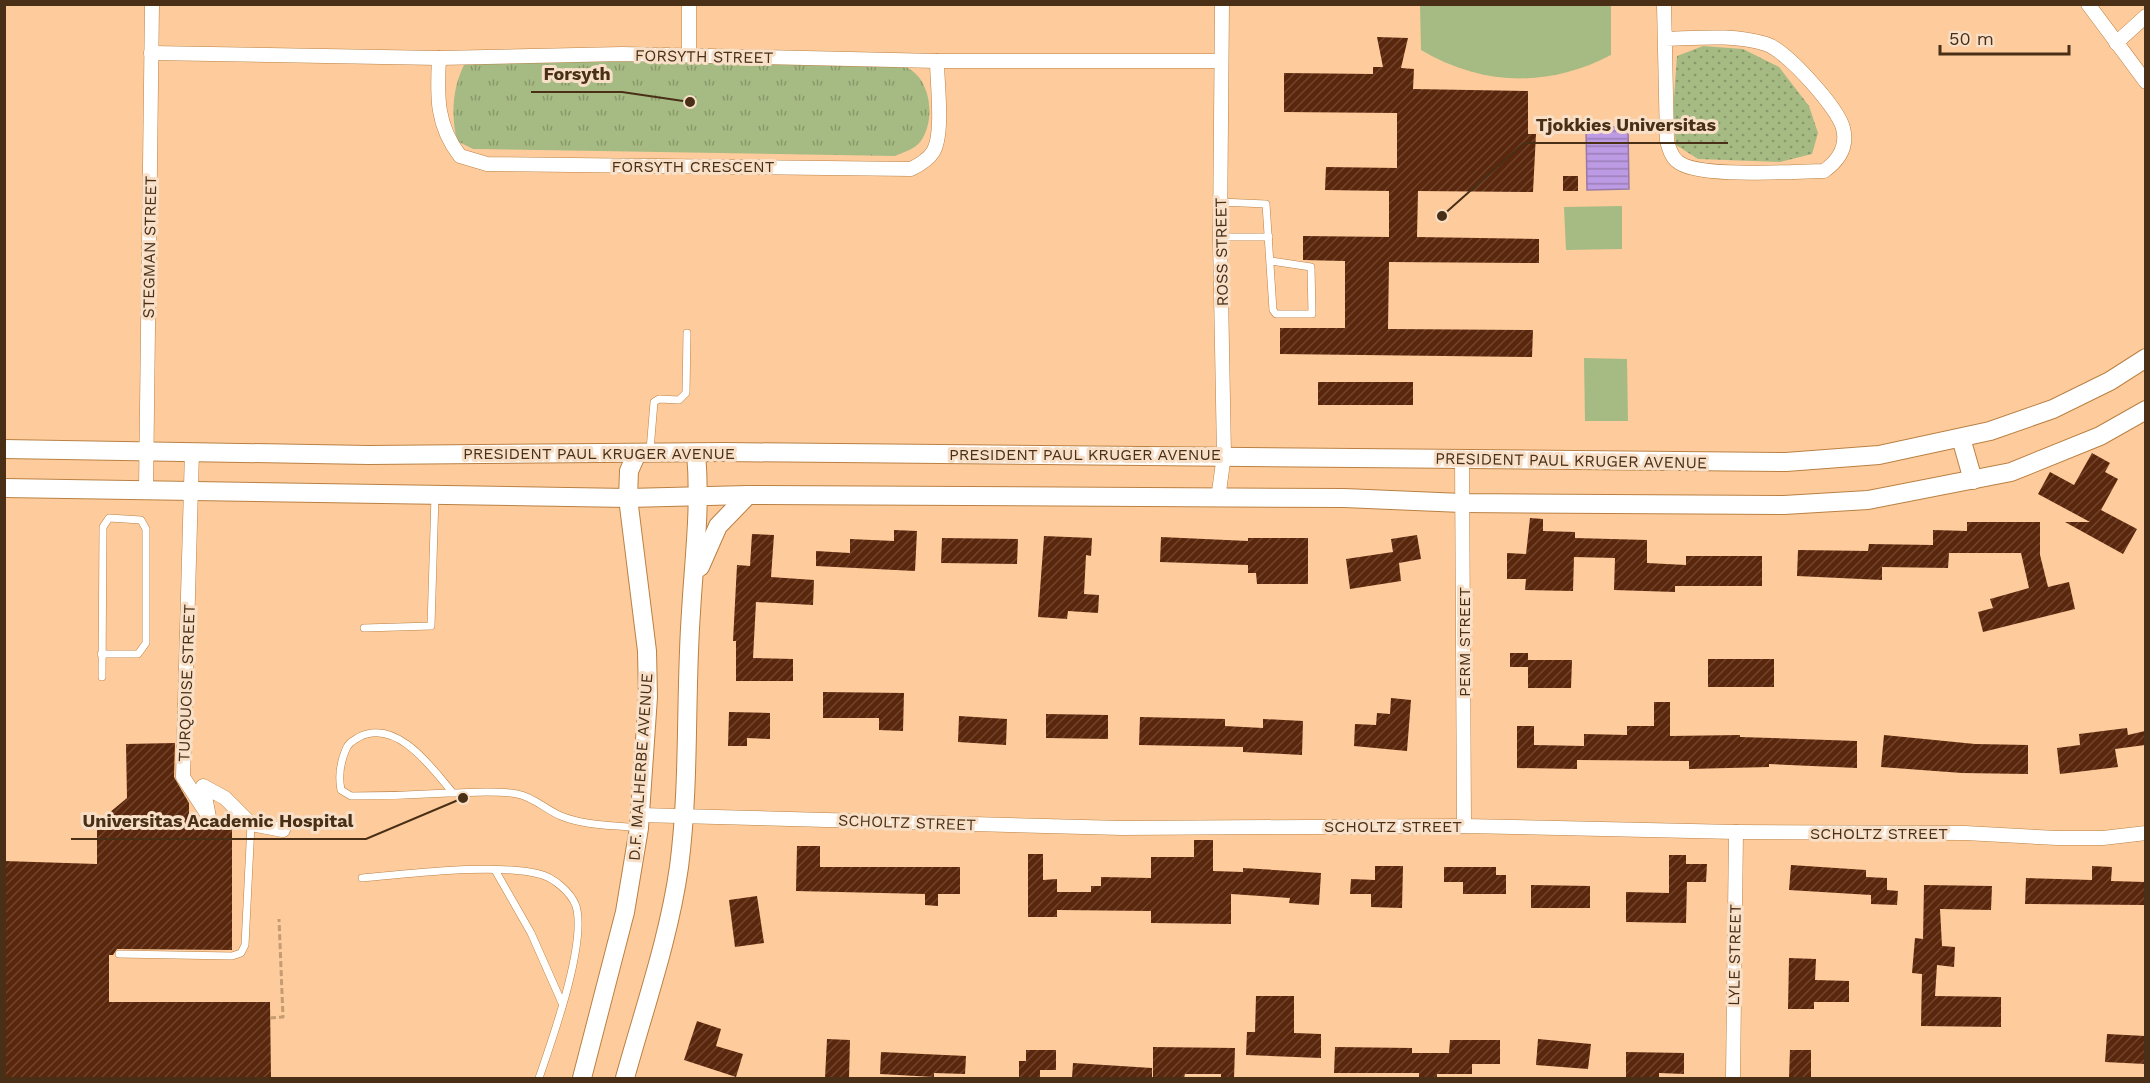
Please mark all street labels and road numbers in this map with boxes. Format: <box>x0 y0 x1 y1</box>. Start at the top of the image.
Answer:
street label: FORSYTH STREET <box>635 46 774 67</box>
street label: FORSYTH CRESCENT <box>612 157 775 176</box>
street label: STEGMAN STREET <box>139 175 160 318</box>
street label: ROSS STREET <box>1211 197 1232 306</box>
street label: PRESIDENT PAUL KRUGER AVENUE <box>463 444 735 463</box>
street label: PRESIDENT PAUL KRUGER AVENUE <box>949 445 1221 464</box>
street label: PRESIDENT PAUL KRUGER AVENUE <box>1435 449 1707 472</box>
street label: PERM STREET <box>1455 587 1474 697</box>
street label: TURQUOISE STREET <box>174 604 199 762</box>
street label: D.F. MALHERBE AVENUE <box>624 672 657 862</box>
street label: SCHOLTZ STREET <box>838 811 977 834</box>
street label: SCHOLTZ STREET <box>1324 817 1462 836</box>
street label: SCHOLTZ STREET <box>1810 824 1948 843</box>
street label: LYLE STREET <box>1724 904 1745 1006</box>

